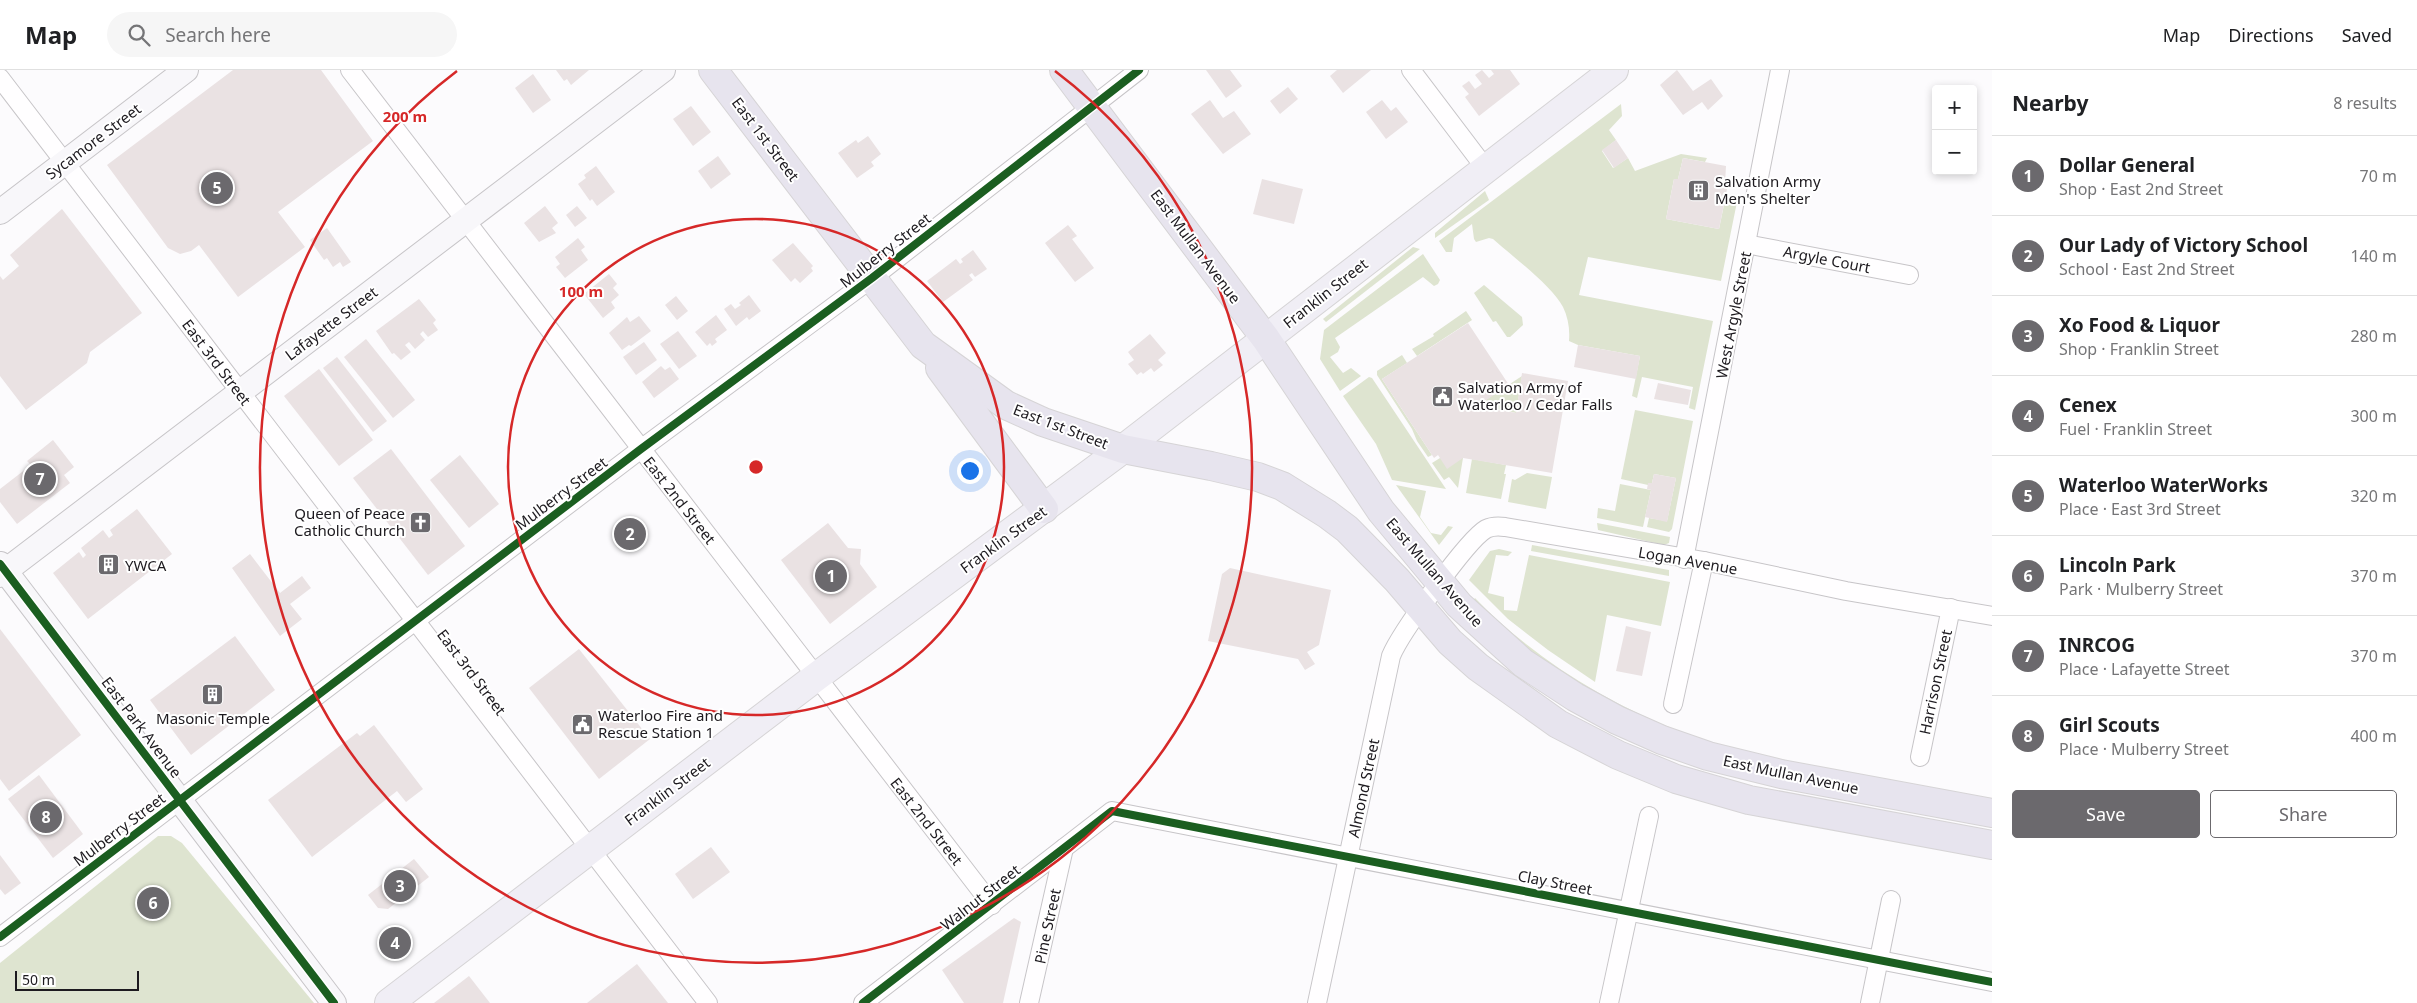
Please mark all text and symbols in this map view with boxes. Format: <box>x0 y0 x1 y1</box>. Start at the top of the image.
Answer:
search box <box>107 12 457 57</box>
text: Map <box>25 18 77 51</box>
icon: search <box>125 21 153 49</box>
text: Search here <box>165 22 271 48</box>
text: Map <box>2163 23 2200 47</box>
text: Directions <box>2228 23 2314 47</box>
text: Saved <box>2342 23 2392 47</box>
map controls <box>1932 85 1977 175</box>
button: + <box>1932 85 1977 130</box>
text: Nearby <box>2012 89 2088 117</box>
text: 8 results <box>2333 92 2397 114</box>
street label: East 1st Street <box>728 93 804 186</box>
street label: Sycamore Street <box>41 98 145 184</box>
text: 200 m <box>383 106 427 126</box>
button: − <box>1932 130 1977 175</box>
text: Dollar General <box>2059 152 2195 178</box>
text: 1 <box>2023 165 2033 187</box>
text: 70 m <box>2360 165 2397 187</box>
pin: 5 <box>201 169 233 207</box>
place label: Salvation Army Men's Shelter <box>1715 171 1821 208</box>
building icon: Salvation Army Men's Shelter <box>1687 178 1711 202</box>
text: Shop · East 2nd Street <box>2059 178 2223 200</box>
street label: East Mullan Avenue <box>1146 185 1246 307</box>
street label: Mulberry Street <box>835 208 935 292</box>
text: Our Lady of Victory School <box>2059 232 2308 258</box>
street label: Argyle Court <box>1782 241 1873 277</box>
text: 2 <box>2023 245 2033 267</box>
text: 140 m <box>2350 245 2397 267</box>
street label: West Argyle Street <box>1711 249 1755 380</box>
street label: Franklin Street <box>1279 253 1372 332</box>
text: School · East 2nd Street <box>2059 258 2235 280</box>
street label: Lafayette Street <box>281 281 382 364</box>
text: 100 m <box>559 281 603 301</box>
text: Xo Food & Liquor <box>2059 312 2220 338</box>
street label: East 3rd Street <box>178 315 256 410</box>
text: 3 <box>2023 325 2033 347</box>
text: 280 m <box>2350 325 2397 347</box>
text: Shop · Franklin Street <box>2059 338 2219 360</box>
place label: Salvation Army of Waterloo / Cedar Falls <box>1458 377 1612 414</box>
public building icon: Salvation Army of Waterloo / Cedar Falls <box>1430 384 1454 408</box>
text: Cenex <box>2059 392 2117 418</box>
street label: East 1st Street <box>1011 399 1112 454</box>
text: 4 <box>2023 405 2033 427</box>
text: 300 m <box>2350 405 2397 427</box>
text: Fuel · Franklin Street <box>2059 418 2212 440</box>
street label: Mulberry Street <box>511 451 612 534</box>
street label: East 2nd Street <box>639 452 721 548</box>
centre of rings <box>747 458 765 476</box>
your location <box>957 458 983 484</box>
pin: 7 <box>24 460 56 498</box>
text: Waterloo WaterWorks <box>2059 472 2268 498</box>
text: 5 <box>2023 485 2033 507</box>
text: 320 m <box>2350 485 2397 507</box>
text: Place · East 3rd Street <box>2059 498 2221 520</box>
street label: Franklin Street <box>956 501 1051 577</box>
place label: Queen of Peace Catholic Church <box>294 503 405 540</box>
church icon: Queen of Peace Catholic Church <box>409 510 433 534</box>
street label: East Mullan Avenue <box>1382 513 1488 631</box>
pin: 2 <box>614 515 646 553</box>
street label: Logan Avenue <box>1637 541 1739 579</box>
text: Lincoln Park <box>2059 552 2176 578</box>
building icon: YWCA <box>97 553 121 577</box>
place label: YWCA <box>125 555 167 575</box>
pin: 1 <box>815 557 847 595</box>
text: 6 <box>2023 565 2033 587</box>
text: 370 m <box>2350 565 2397 587</box>
text: Park · Mulberry Street <box>2059 578 2223 600</box>
street label: East 3rd Street <box>433 625 511 720</box>
street label: Harrison Street <box>1914 627 1956 736</box>
text: INRCOG <box>2059 632 2135 658</box>
text: 7 <box>2023 645 2033 667</box>
text: 370 m <box>2350 645 2397 667</box>
text: Place · Lafayette Street <box>2059 658 2230 680</box>
street label: East Park Avenue <box>97 672 187 782</box>
building icon: Masonic Temple <box>201 683 225 707</box>
place label: Waterloo Fire and Rescue Station 1 <box>598 705 723 742</box>
place label: Masonic Temple <box>156 708 270 728</box>
public building icon: Waterloo Fire and Rescue Station 1 <box>570 712 594 736</box>
text: Girl Scouts <box>2059 712 2160 738</box>
text: 8 <box>2023 725 2033 747</box>
text: 400 m <box>2350 725 2397 747</box>
street label: Almond Street <box>1343 736 1383 839</box>
text: Place · Mulberry Street <box>2059 738 2229 760</box>
street label: East Mullan Avenue <box>1721 750 1861 798</box>
street label: Franklin Street <box>620 752 714 830</box>
street label: East 2nd Street <box>886 773 968 869</box>
street label: Mulberry Street <box>69 787 170 870</box>
button: Save <box>2012 790 2200 838</box>
button: Share <box>2210 790 2397 838</box>
pin: 8 <box>30 798 62 836</box>
street label: Walnut Street <box>936 859 1024 934</box>
street label: Clay Street <box>1516 865 1594 899</box>
pin: 3 <box>384 867 416 905</box>
pin: 6 <box>137 884 169 922</box>
street label: Pine Street <box>1029 886 1065 965</box>
pin: 4 <box>379 924 411 962</box>
scale bar <box>15 968 139 991</box>
text: 50 m <box>22 970 55 989</box>

